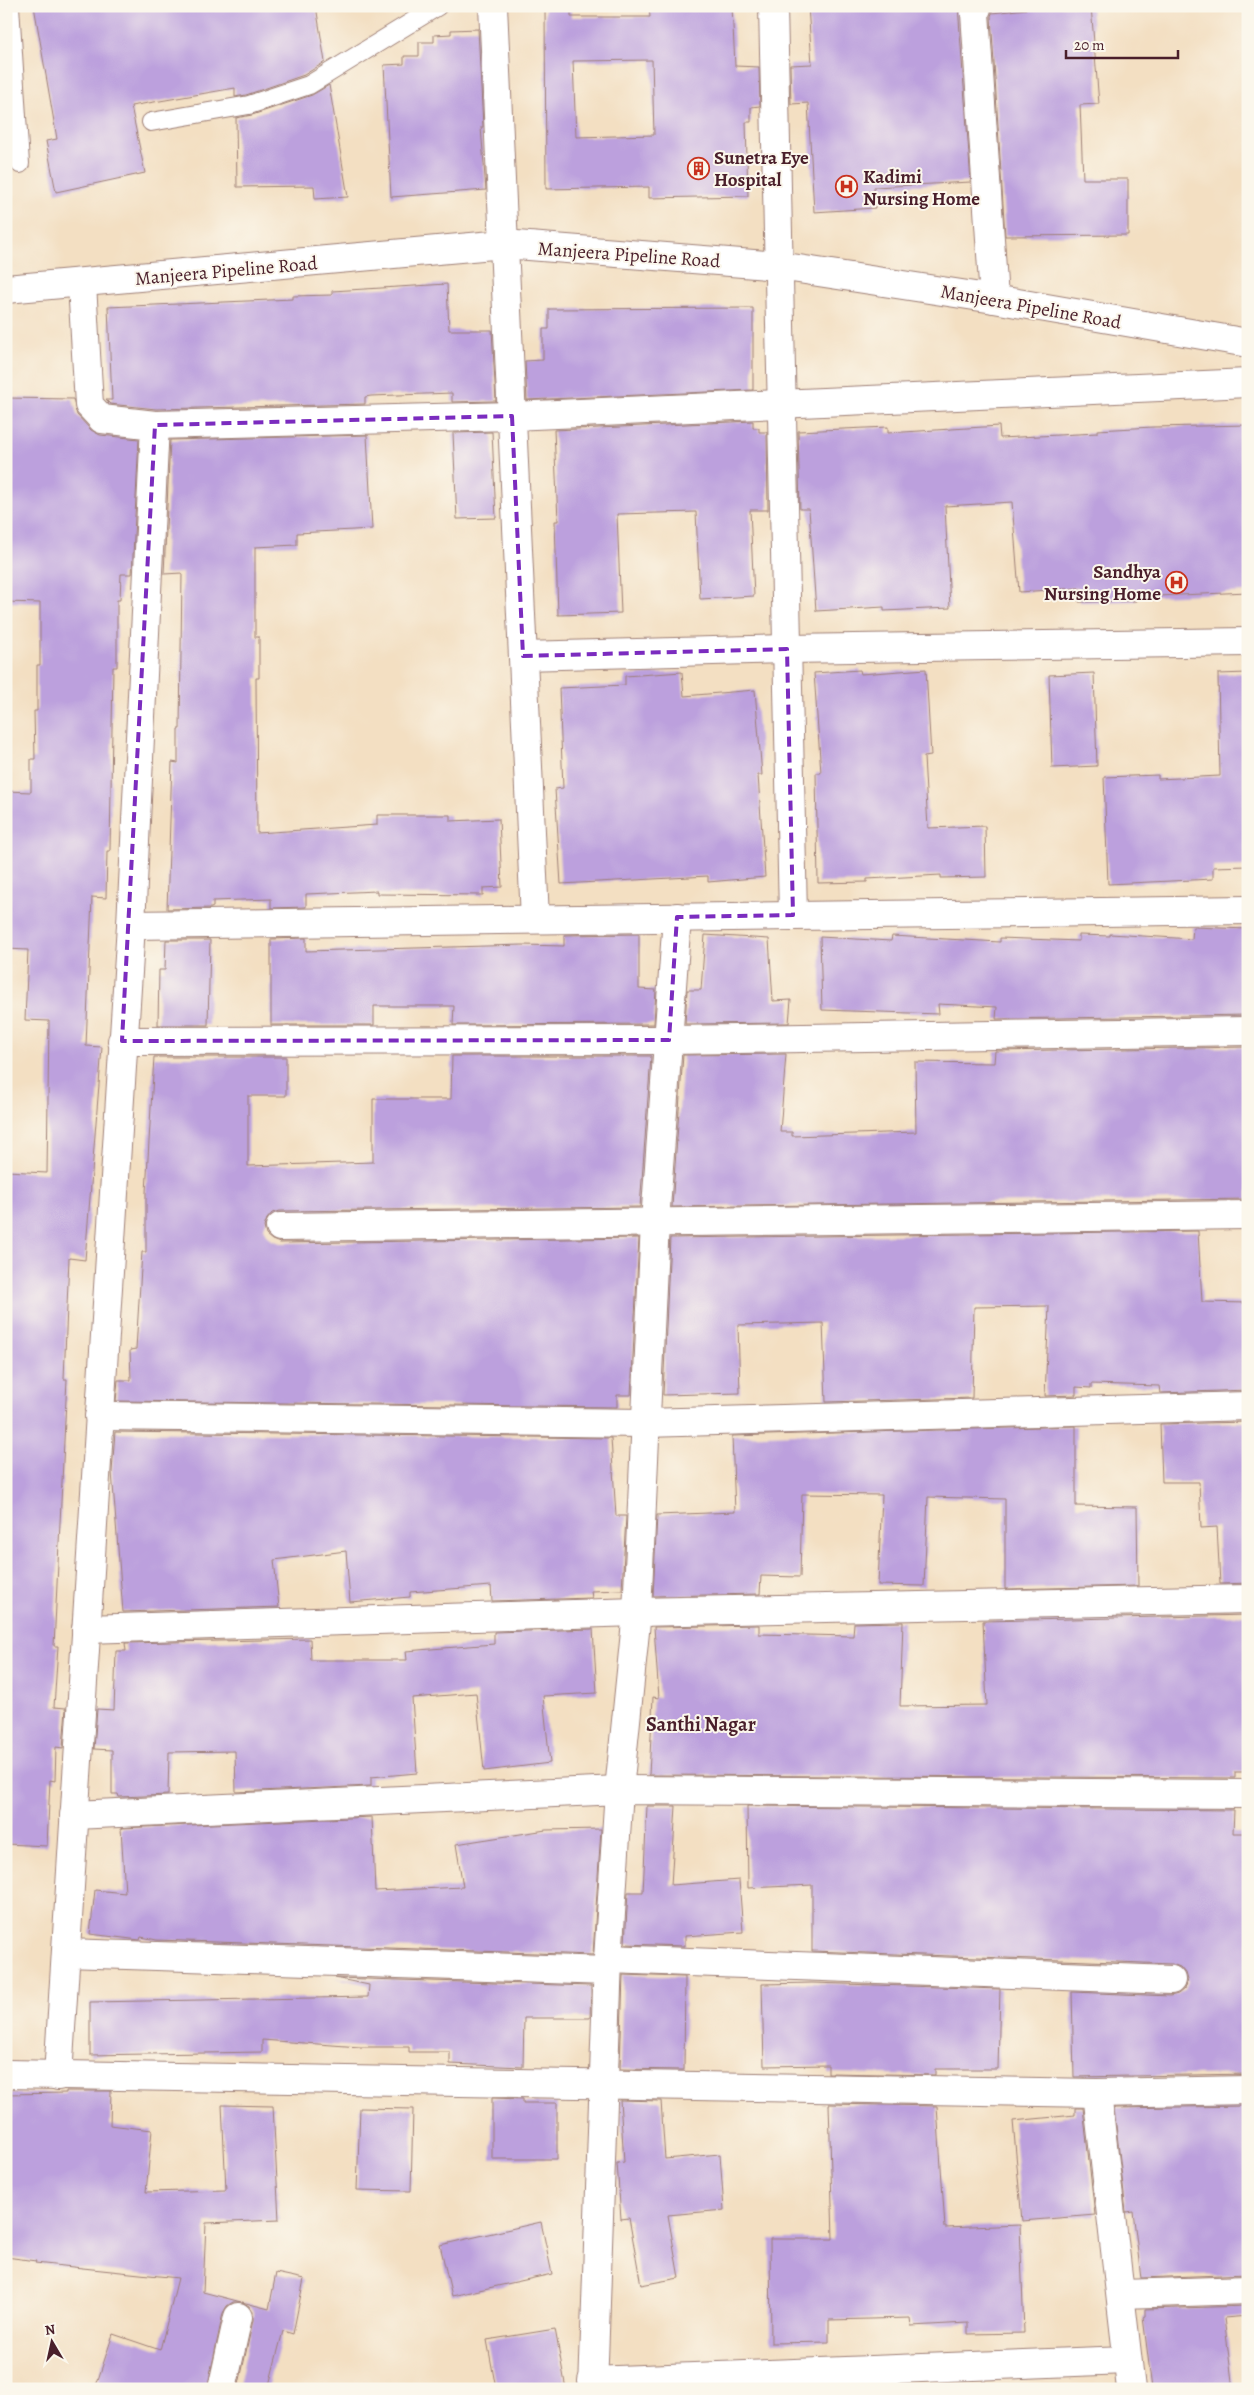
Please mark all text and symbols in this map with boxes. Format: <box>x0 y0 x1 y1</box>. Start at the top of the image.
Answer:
scale bar <box>1066 28 1179 60</box>
text: 20 m <box>1074 35 1105 55</box>
place label: Sunetra Eye Hospital <box>714 145 809 193</box>
building icon: Sunetra Eye Hospital <box>686 156 710 180</box>
place label: Kadimi Nursing Home <box>863 164 980 212</box>
hospital icon: Kadimi Nursing Home <box>835 175 859 199</box>
street label: Manjeera Pipeline Road <box>537 236 722 274</box>
street label: Manjeera Pipeline Road <box>134 250 319 292</box>
street label: Manjeera Pipeline Road <box>938 278 1124 336</box>
place label: Sandhya Nursing Home <box>1044 559 1162 607</box>
hospital icon: Sandhya Nursing Home <box>1165 570 1189 594</box>
district label: Santhi Nagar <box>646 1711 756 1738</box>
north arrow <box>28 2318 78 2368</box>
text: N <box>44 2319 57 2340</box>

